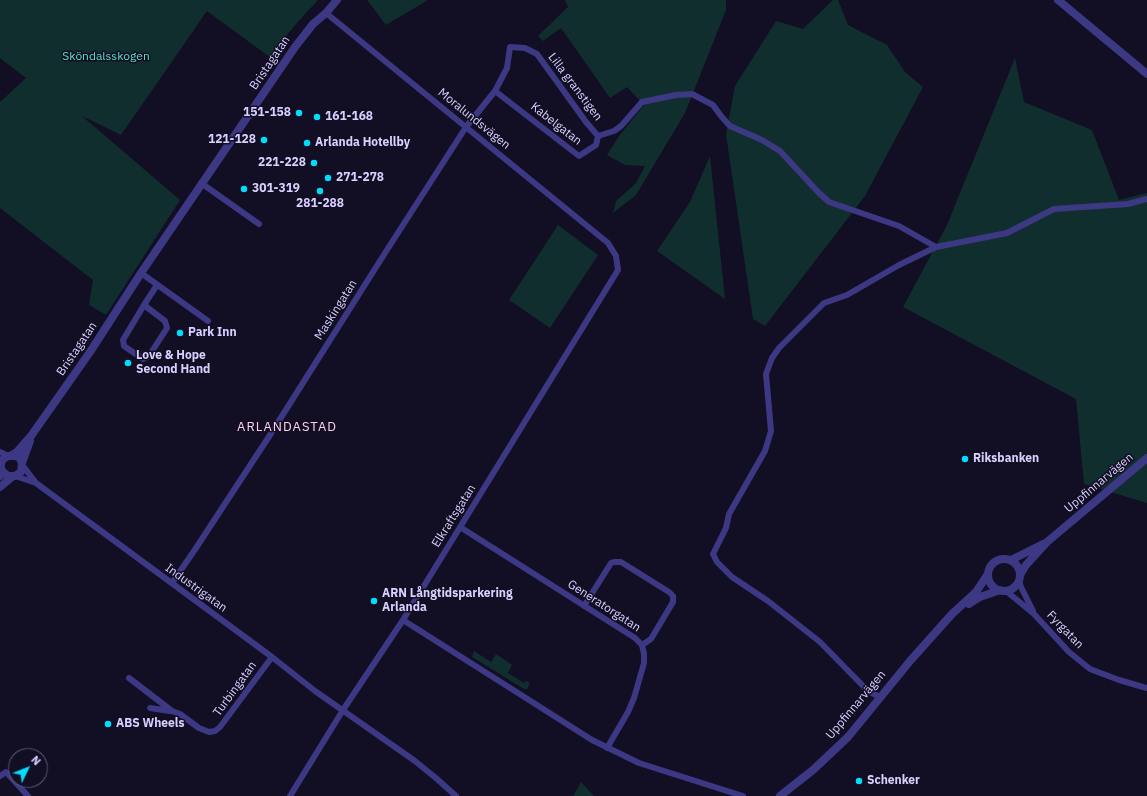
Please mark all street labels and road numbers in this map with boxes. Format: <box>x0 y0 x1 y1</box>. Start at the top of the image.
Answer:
street label: Bristagatan <box>247 33 293 93</box>
street label: Lilla granstigen <box>545 50 605 124</box>
street label: Moralundsvägen <box>435 86 513 152</box>
street label: Kabelgatan <box>528 100 584 148</box>
street label: Maskingatan <box>312 277 360 343</box>
street label: Bristagatan <box>54 319 100 379</box>
street label: Uppfinnarvägen <box>1062 450 1136 516</box>
street label: Elkraftsgatan <box>429 482 479 550</box>
street label: Industrigatan <box>162 561 230 615</box>
street label: Generatorgatan <box>565 577 643 635</box>
street label: Fyrgatan <box>1044 608 1086 652</box>
street label: Turbingatan <box>210 659 260 719</box>
street label: Uppfinnarvägen <box>823 668 889 742</box>

